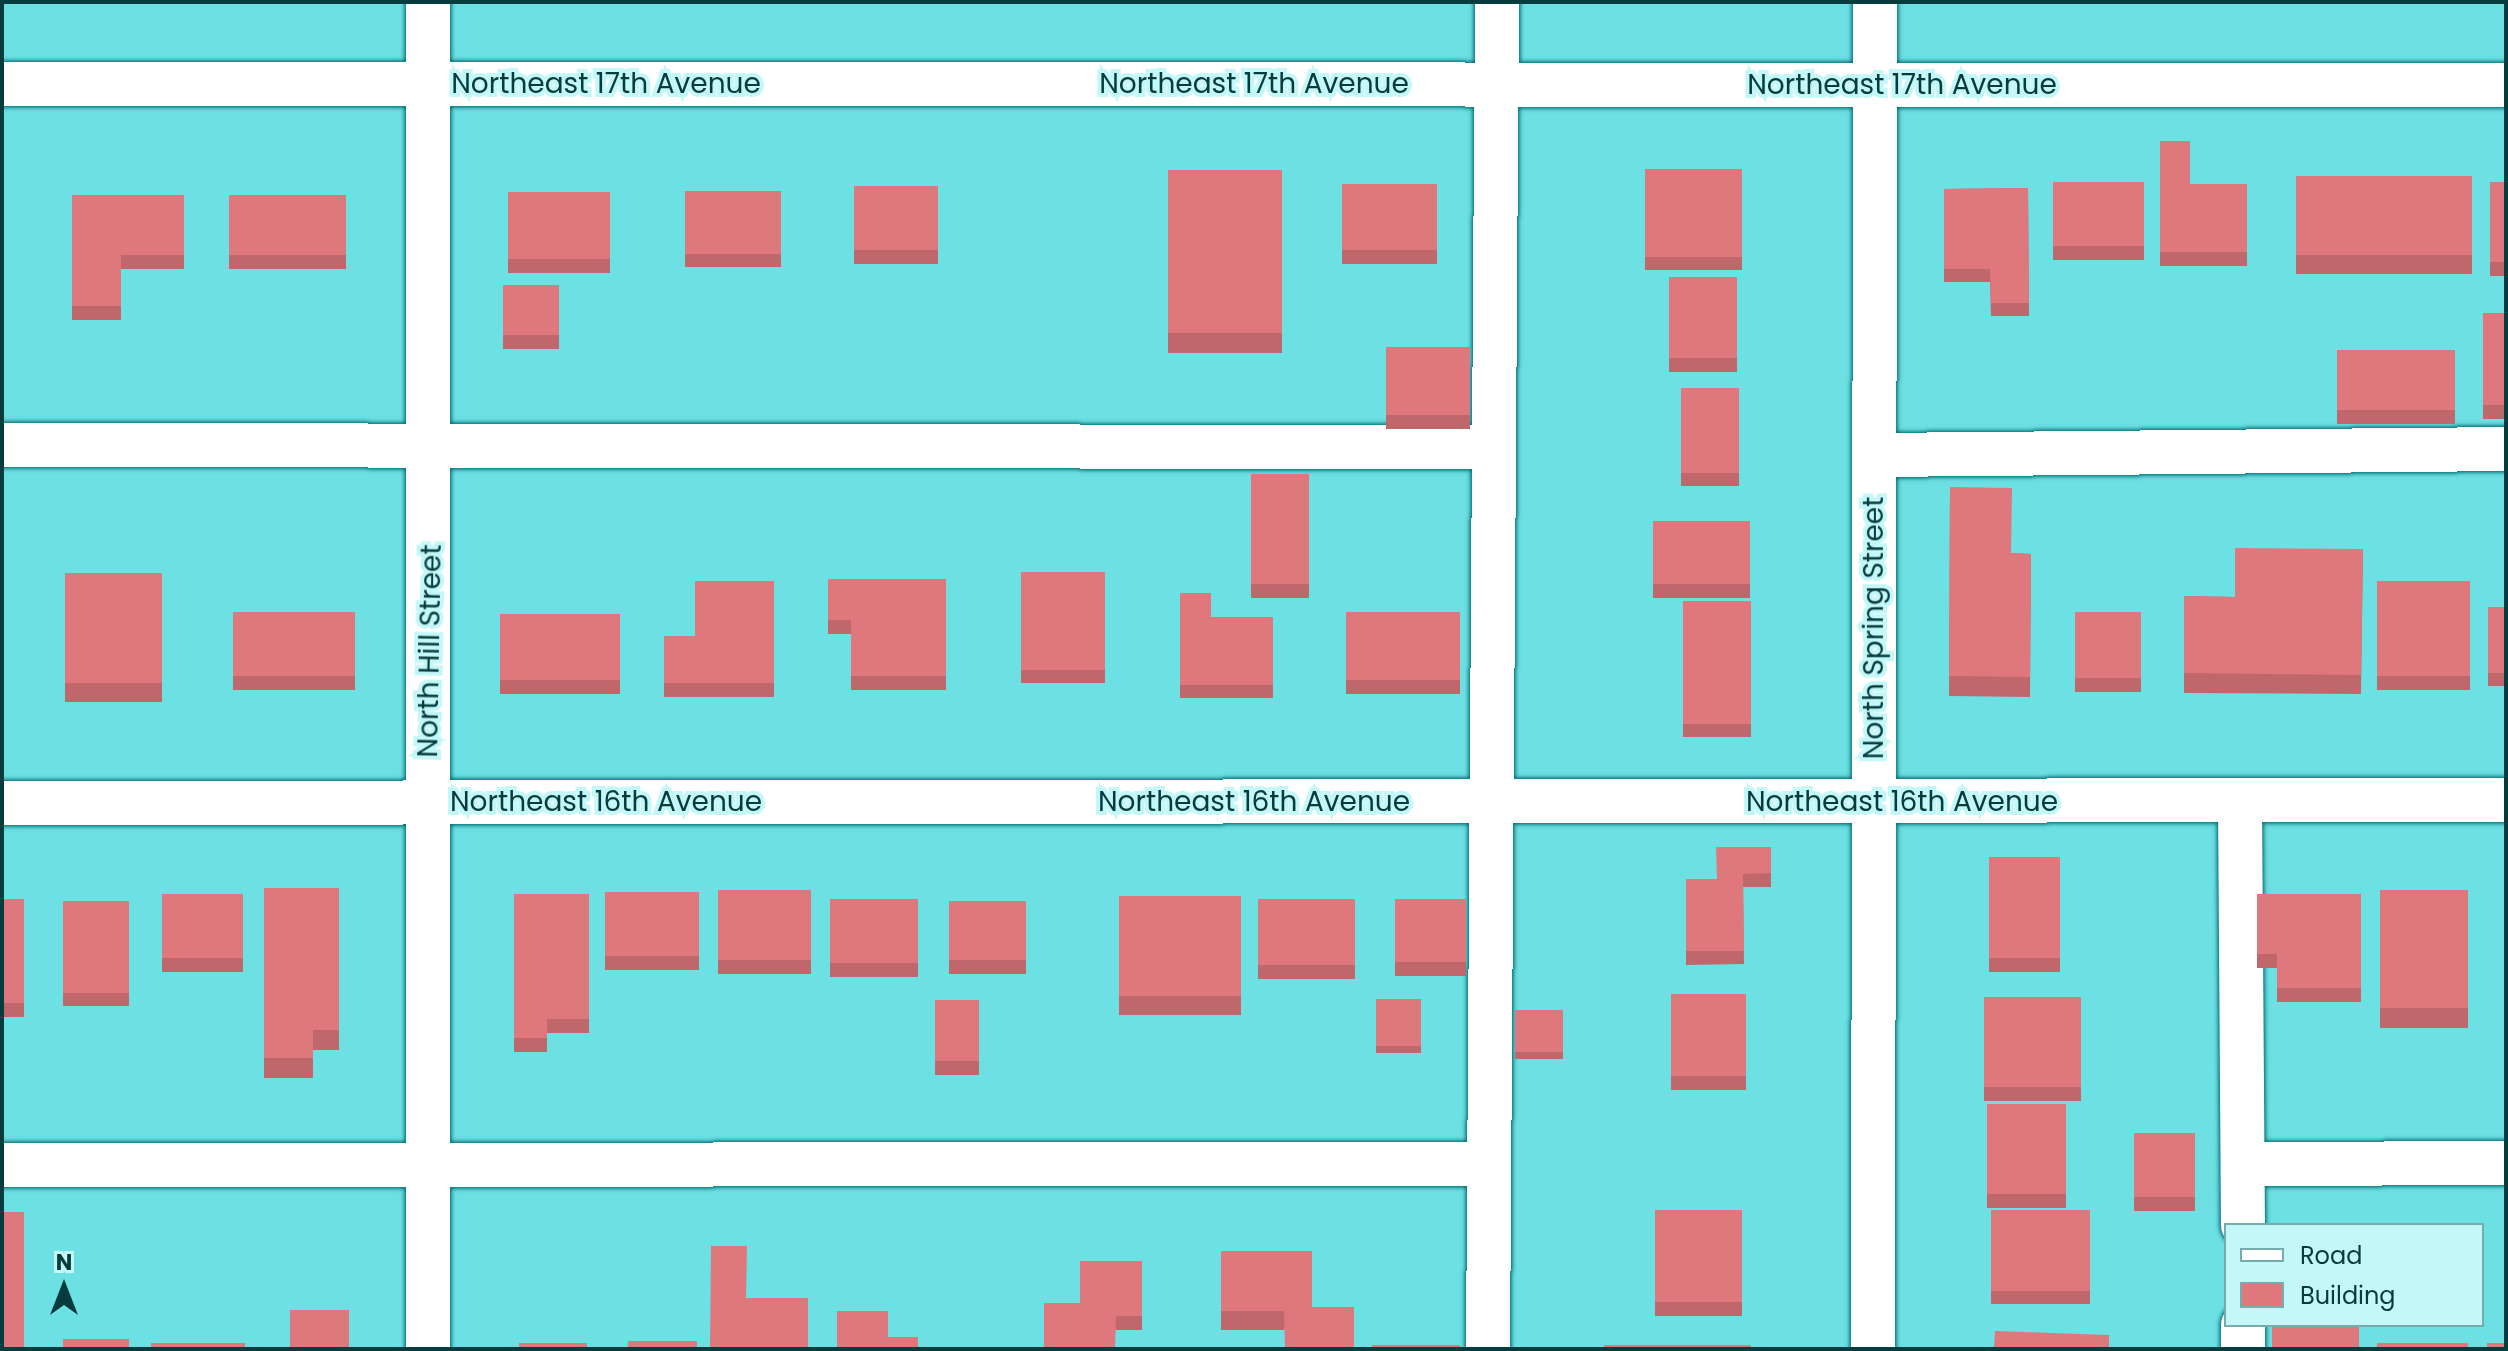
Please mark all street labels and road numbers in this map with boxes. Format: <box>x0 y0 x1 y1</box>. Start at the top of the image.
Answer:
street label: Northeast 17th Avenue <box>451 67 761 101</box>
street label: Northeast 17th Avenue <box>1099 67 1409 101</box>
street label: Northeast 17th Avenue <box>1747 68 2057 102</box>
street label: North Spring Street <box>1857 497 1891 759</box>
street label: North Hill Street <box>411 544 449 758</box>
street label: Northeast 16th Avenue <box>450 785 762 819</box>
street label: Northeast 16th Avenue <box>1098 785 1410 819</box>
street label: Northeast 16th Avenue <box>1746 785 2058 819</box>

